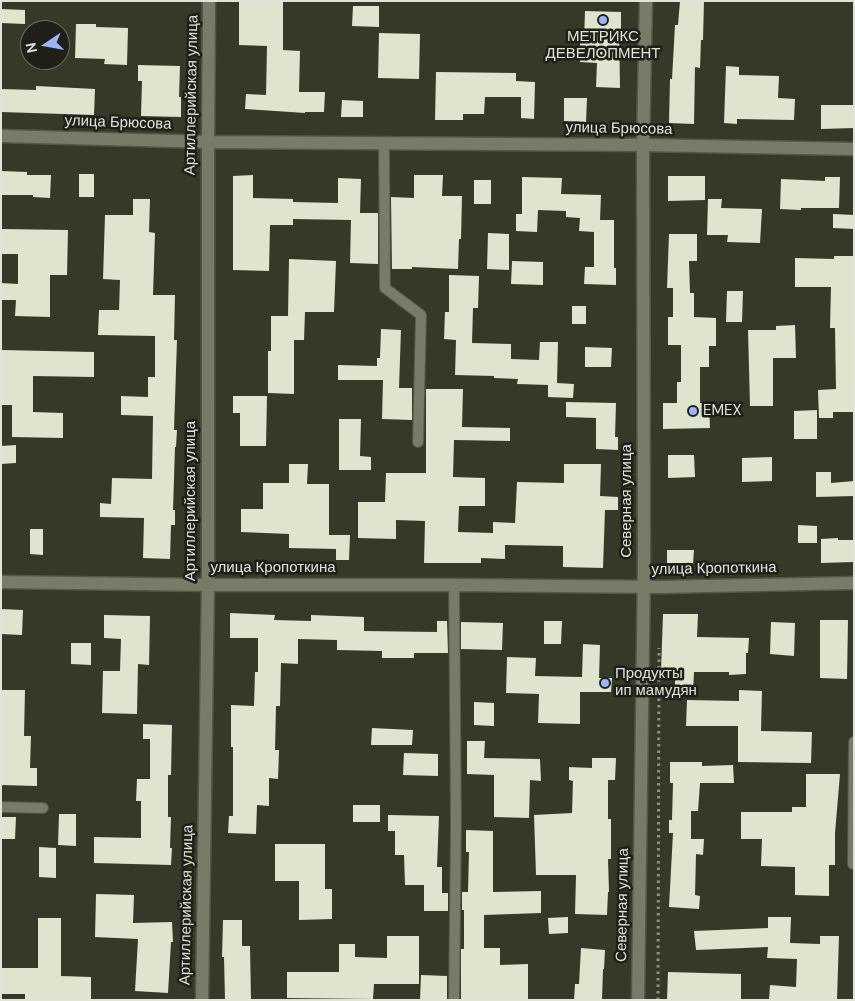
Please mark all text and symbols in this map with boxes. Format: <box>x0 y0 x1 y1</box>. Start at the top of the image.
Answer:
marker: МЕТРИКС ДЕВЕЛОПМЕНТ <box>597 14 609 26</box>
street label: Артиллерийская улица <box>182 15 202 175</box>
north arrow <box>20 20 70 70</box>
place label: МЕТРИКС ДЕВЕЛОПМЕНТ <box>546 28 660 63</box>
text: N <box>21 41 41 55</box>
street label: улица Брюсова <box>64 112 172 134</box>
street label: улица Брюсова <box>565 119 673 139</box>
place label: EMEX <box>703 402 742 420</box>
marker: EMEX <box>687 405 699 417</box>
street label: Артиллерийская улица <box>182 421 200 581</box>
street label: Северная улица <box>618 444 636 558</box>
street label: улица Кропоткина <box>210 559 336 577</box>
street label: улица Кропоткина <box>651 559 777 579</box>
place label: Продукты ип мамудян <box>615 665 697 700</box>
marker: Продукты ип мамудян <box>599 677 611 689</box>
street label: Артиллерийская улица <box>177 825 197 985</box>
street label: Северная улица <box>613 848 633 962</box>

